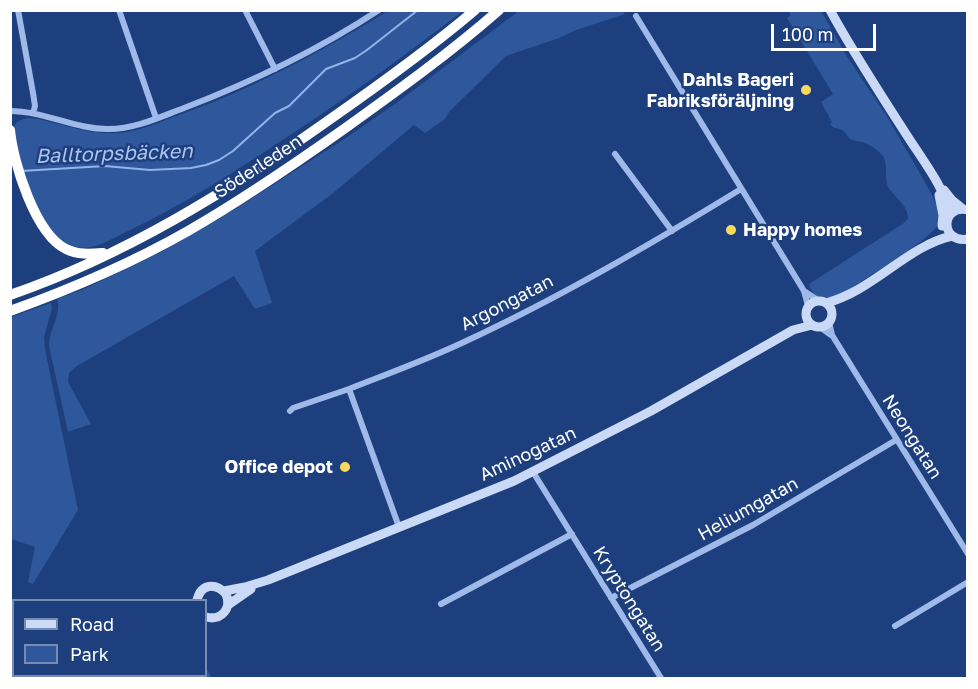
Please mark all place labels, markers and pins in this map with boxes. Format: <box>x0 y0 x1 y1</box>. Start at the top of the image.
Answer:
place label: Dahls Bageri Fabriksföräljning <box>647 69 794 112</box>
marker: Dahls Bageri Fabriksföräljning <box>799 83 813 97</box>
place label: Happy homes <box>743 219 862 241</box>
marker: Happy homes <box>724 223 738 237</box>
place label: Office depot <box>225 456 333 478</box>
marker: Office depot <box>338 460 352 474</box>

